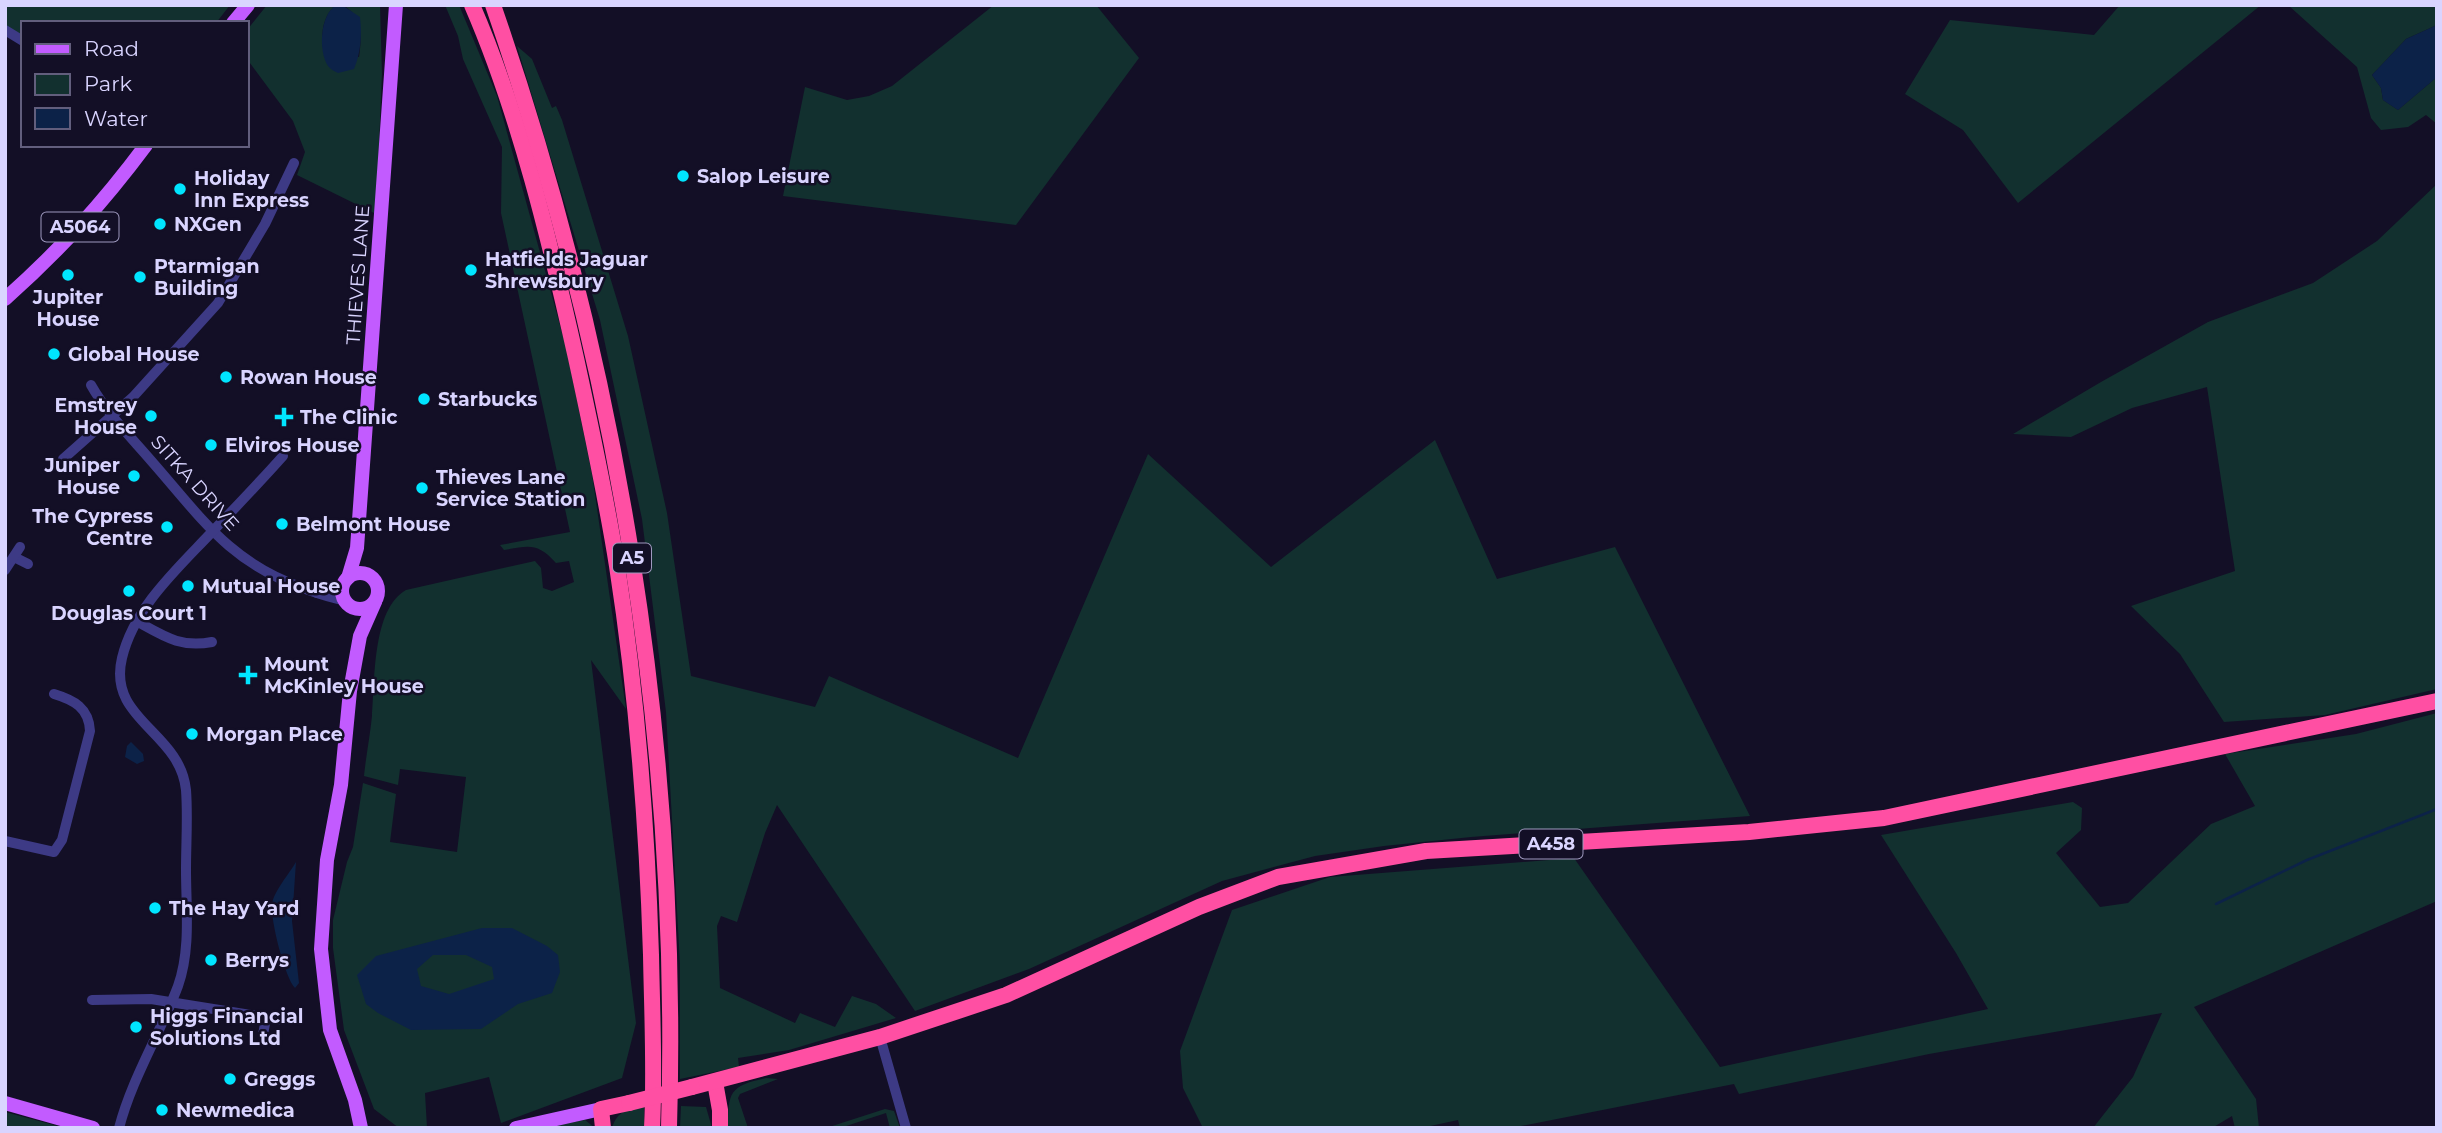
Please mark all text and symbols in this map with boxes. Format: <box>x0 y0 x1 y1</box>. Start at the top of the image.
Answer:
legend <box>21 21 248 147</box>
text: Road <box>84 36 139 61</box>
text: Park <box>84 71 132 96</box>
text: Water <box>84 106 148 131</box>
place label: Salop Leisure <box>697 165 830 188</box>
place label: Holiday Inn Express <box>194 167 309 212</box>
marker: Salop Leisure <box>675 168 691 184</box>
marker: Holiday Inn Express <box>172 181 188 197</box>
street label: THIEVES LANE <box>342 204 374 346</box>
road number: A5064 <box>42 212 119 242</box>
place label: NXGen <box>174 213 242 236</box>
marker: NXGen <box>152 216 168 232</box>
place label: Hatfields Jaguar Shrewsbury <box>485 248 648 293</box>
place label: Ptarmigan Building <box>154 255 260 300</box>
marker: Hatfields Jaguar Shrewsbury <box>463 262 479 278</box>
marker: Jupiter House <box>60 267 76 283</box>
marker: Ptarmigan Building <box>132 269 148 285</box>
place label: Jupiter House <box>32 286 103 331</box>
place label: Global House <box>68 343 200 366</box>
marker: Global House <box>46 346 62 362</box>
place label: Rowan House <box>240 366 377 389</box>
marker: Rowan House <box>218 369 234 385</box>
place label: Starbucks <box>438 388 537 411</box>
marker: Starbucks <box>416 391 432 407</box>
place label: Emstrey House <box>55 394 138 439</box>
place label: The Clinic <box>300 406 398 429</box>
marker: The Clinic <box>274 407 294 427</box>
marker: Emstrey House <box>143 408 159 424</box>
street label: SITKA DRIVE <box>146 431 244 535</box>
place label: Elviros House <box>225 434 359 457</box>
marker: Elviros House <box>203 437 219 453</box>
place label: Juniper House <box>43 454 120 499</box>
place label: Thieves Lane Service Station <box>436 466 585 511</box>
marker: Juniper House <box>126 468 142 484</box>
marker: Thieves Lane Service Station <box>414 480 430 496</box>
place label: The Cypress Centre <box>32 505 153 550</box>
place label: Belmont House <box>296 513 450 536</box>
marker: Belmont House <box>274 516 290 532</box>
marker: The Cypress Centre <box>159 519 175 535</box>
road number: A5 <box>613 544 651 572</box>
place label: Mutual House <box>202 575 340 598</box>
marker: Mutual House <box>180 578 196 594</box>
marker: Douglas Court 1 <box>121 583 137 599</box>
place label: Douglas Court 1 <box>51 602 207 625</box>
place label: Mount McKinley House <box>264 653 424 698</box>
marker: Mount McKinley House <box>238 665 258 685</box>
place label: Morgan Place <box>206 723 343 746</box>
marker: Morgan Place <box>184 726 200 742</box>
road number: A458 <box>1520 830 1582 858</box>
place label: The Hay Yard <box>169 897 299 920</box>
marker: The Hay Yard <box>147 900 163 916</box>
place label: Berrys <box>225 949 289 972</box>
marker: Berrys <box>203 952 219 968</box>
place label: Higgs Financial Solutions Ltd <box>150 1005 303 1050</box>
marker: Higgs Financial Solutions Ltd <box>128 1019 144 1035</box>
place label: Greggs <box>244 1068 315 1091</box>
marker: Greggs <box>222 1071 238 1087</box>
place label: Newmedica <box>176 1099 295 1122</box>
marker: Newmedica <box>154 1102 170 1118</box>

